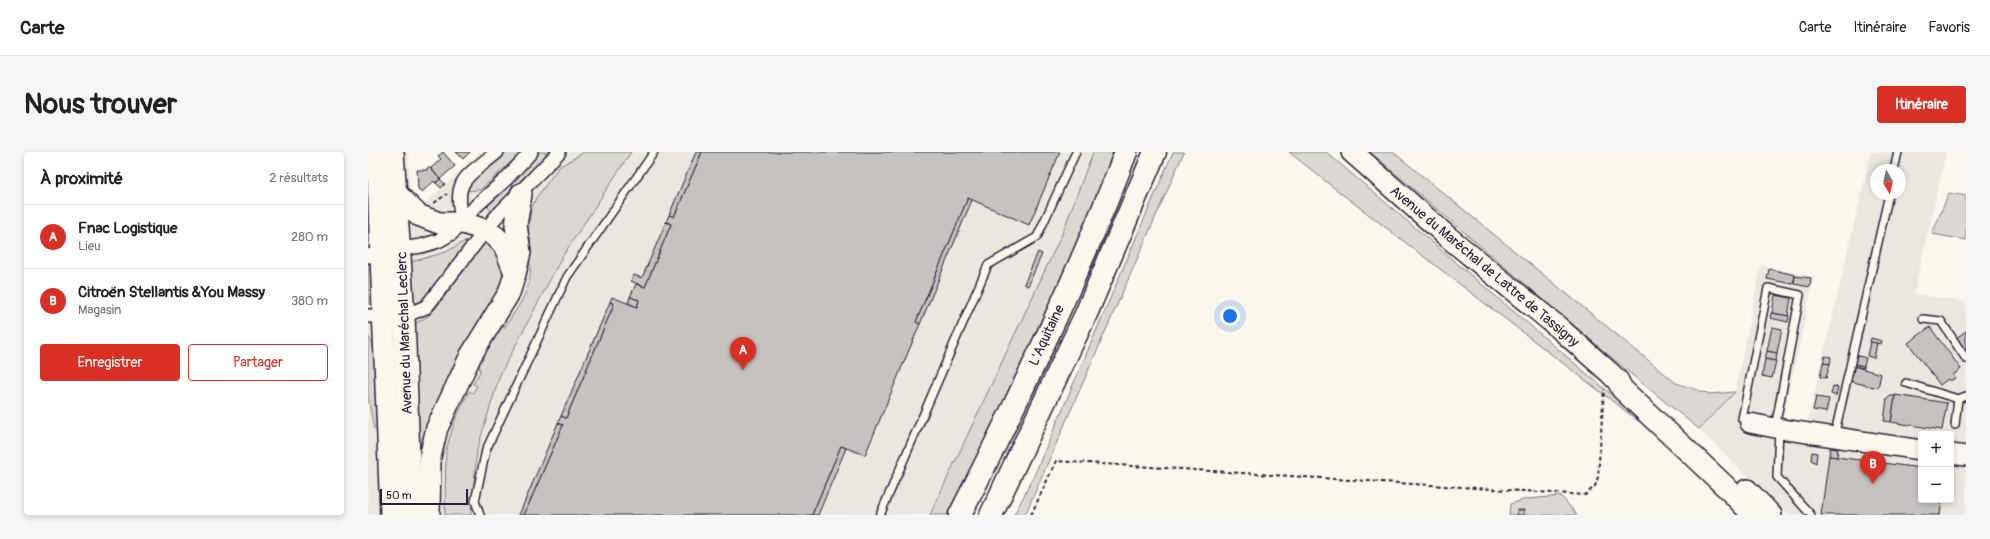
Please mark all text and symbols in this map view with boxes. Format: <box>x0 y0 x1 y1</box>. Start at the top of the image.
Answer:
text: Carte <box>20 16 64 40</box>
text: Carte <box>1799 19 1831 36</box>
text: Itinéraire <box>1853 19 1906 36</box>
text: Favoris <box>1928 19 1970 36</box>
button: Itinéraire <box>1877 86 1966 123</box>
text: Nous trouver <box>24 87 177 122</box>
north arrow <box>1870 164 1906 200</box>
text: À proximité <box>40 168 123 189</box>
text: 2 résultats <box>269 170 328 186</box>
street label: Avenue du Maréchal de Lattre de Tassigny <box>1387 182 1583 351</box>
text: Fnac Logistique <box>78 219 177 238</box>
text: A <box>49 229 57 245</box>
text: 280 m <box>291 229 328 245</box>
text: Lieu <box>78 238 101 254</box>
street label: Avenue du Maréchal Leclerc <box>393 251 416 415</box>
text: Citroën Stellantis &You Massy <box>78 283 265 302</box>
text: B <box>49 293 57 309</box>
text: 380 m <box>291 293 328 309</box>
text: Magasin <box>78 302 121 318</box>
street label: L'Aquitaine <box>1025 302 1068 368</box>
your location <box>1220 306 1240 326</box>
pin: A <box>730 337 756 370</box>
button: Enregistrer <box>40 344 180 381</box>
button: Partager <box>188 344 328 381</box>
map controls <box>1918 431 1954 503</box>
button: + <box>1918 431 1954 467</box>
pin: B <box>1860 451 1886 484</box>
button: − <box>1918 467 1954 503</box>
scale bar <box>380 487 468 506</box>
text: 50 m <box>386 489 412 502</box>

